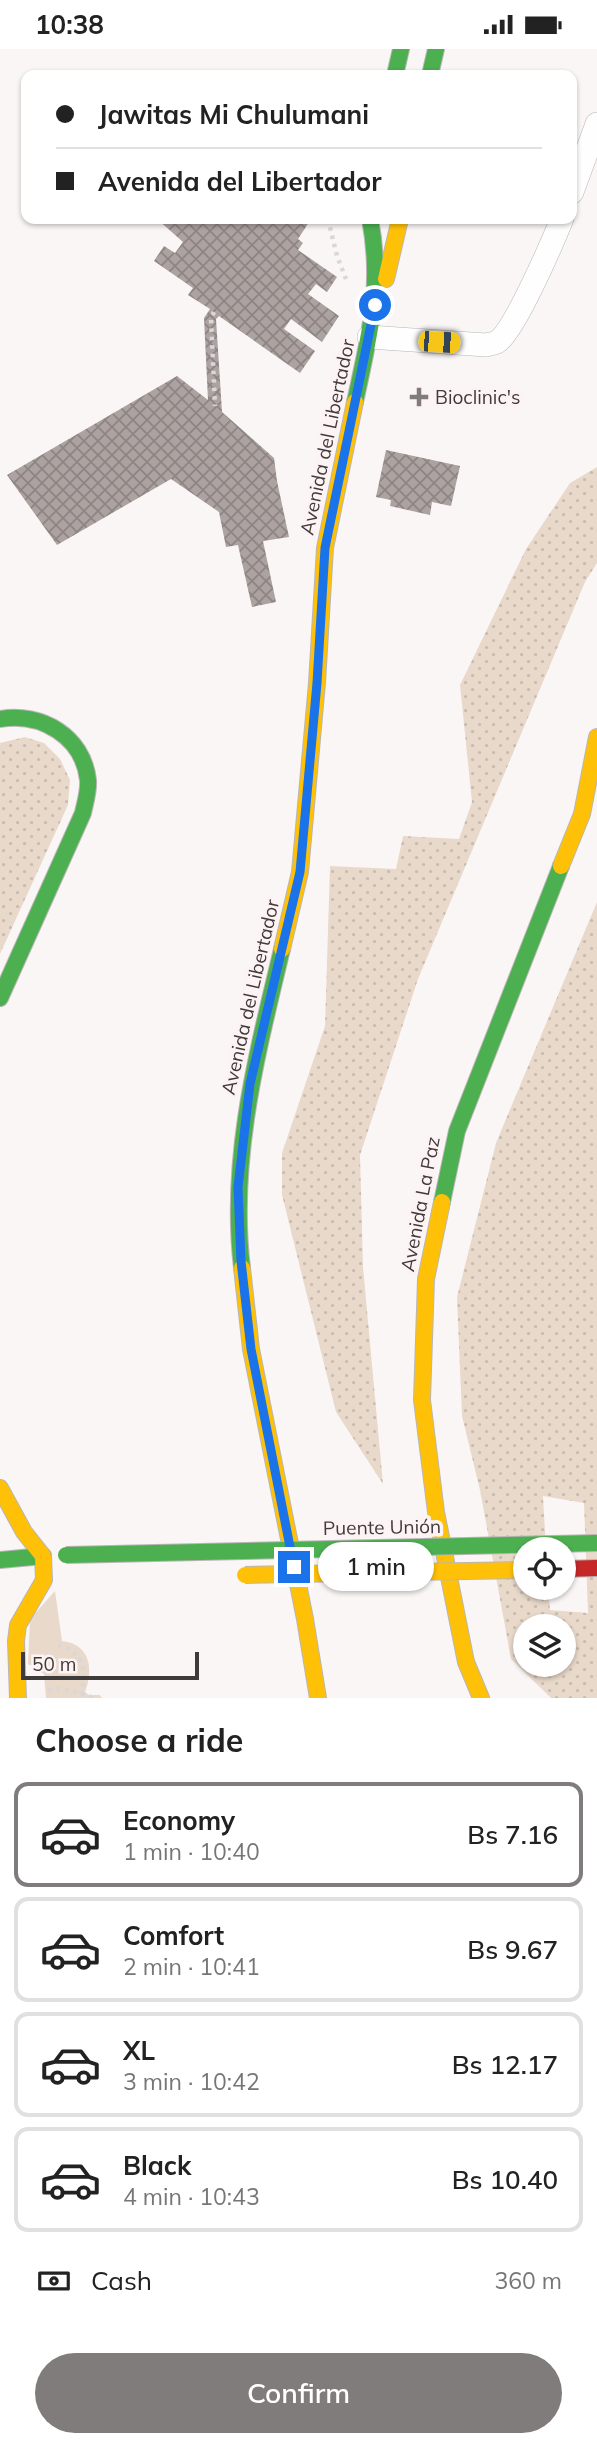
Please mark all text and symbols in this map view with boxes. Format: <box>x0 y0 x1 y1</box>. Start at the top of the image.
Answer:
text: 10:38 <box>35 8 104 41</box>
text: Jawitas Mi Chulumani <box>98 98 369 131</box>
text: Avenida del Libertador <box>98 165 381 198</box>
route start <box>359 289 391 321</box>
car <box>418 330 461 354</box>
street label: Avenida del Libertador <box>295 337 360 537</box>
place label: Bioclinic's <box>435 385 520 409</box>
marker: Bioclinic's <box>409 387 429 407</box>
street label: Avenida del Libertador <box>216 897 284 1097</box>
street label: Avenida La Paz <box>395 1134 445 1274</box>
street label: Puente Unión <box>323 1514 441 1540</box>
map controls <box>513 1537 576 1677</box>
button: locate <box>513 1537 576 1600</box>
callout: 1 min <box>318 1543 434 1591</box>
route end <box>278 1551 310 1583</box>
text: 1 min <box>346 1552 406 1581</box>
button: layers <box>513 1614 576 1677</box>
scale bar <box>21 1649 200 1681</box>
text: 50 m <box>32 1652 76 1676</box>
text: Choose a ride <box>35 1720 243 1760</box>
icon: car <box>39 1803 102 1866</box>
text: Economy <box>123 1804 235 1837</box>
text: Bs 7.16 <box>467 1818 558 1851</box>
text: 1 min · 10:40 <box>123 1837 260 1866</box>
icon: car <box>39 1918 102 1981</box>
text: Comfort <box>123 1919 224 1952</box>
text: Bs 9.67 <box>467 1933 558 1966</box>
text: 2 min · 10:41 <box>123 1952 260 1981</box>
icon: car <box>39 2033 102 2096</box>
text: XL <box>123 2034 155 2067</box>
text: Bs 12.17 <box>452 2048 558 2081</box>
text: 3 min · 10:42 <box>123 2067 260 2096</box>
icon: car <box>39 2148 102 2211</box>
text: Black <box>123 2149 191 2182</box>
text: Bs 10.40 <box>452 2163 558 2196</box>
text: 4 min · 10:43 <box>123 2182 260 2211</box>
icon: cash <box>35 2262 73 2300</box>
text: Cash <box>91 2264 152 2297</box>
text: 360 m <box>494 2266 562 2295</box>
button: Confirm <box>35 2353 562 2433</box>

